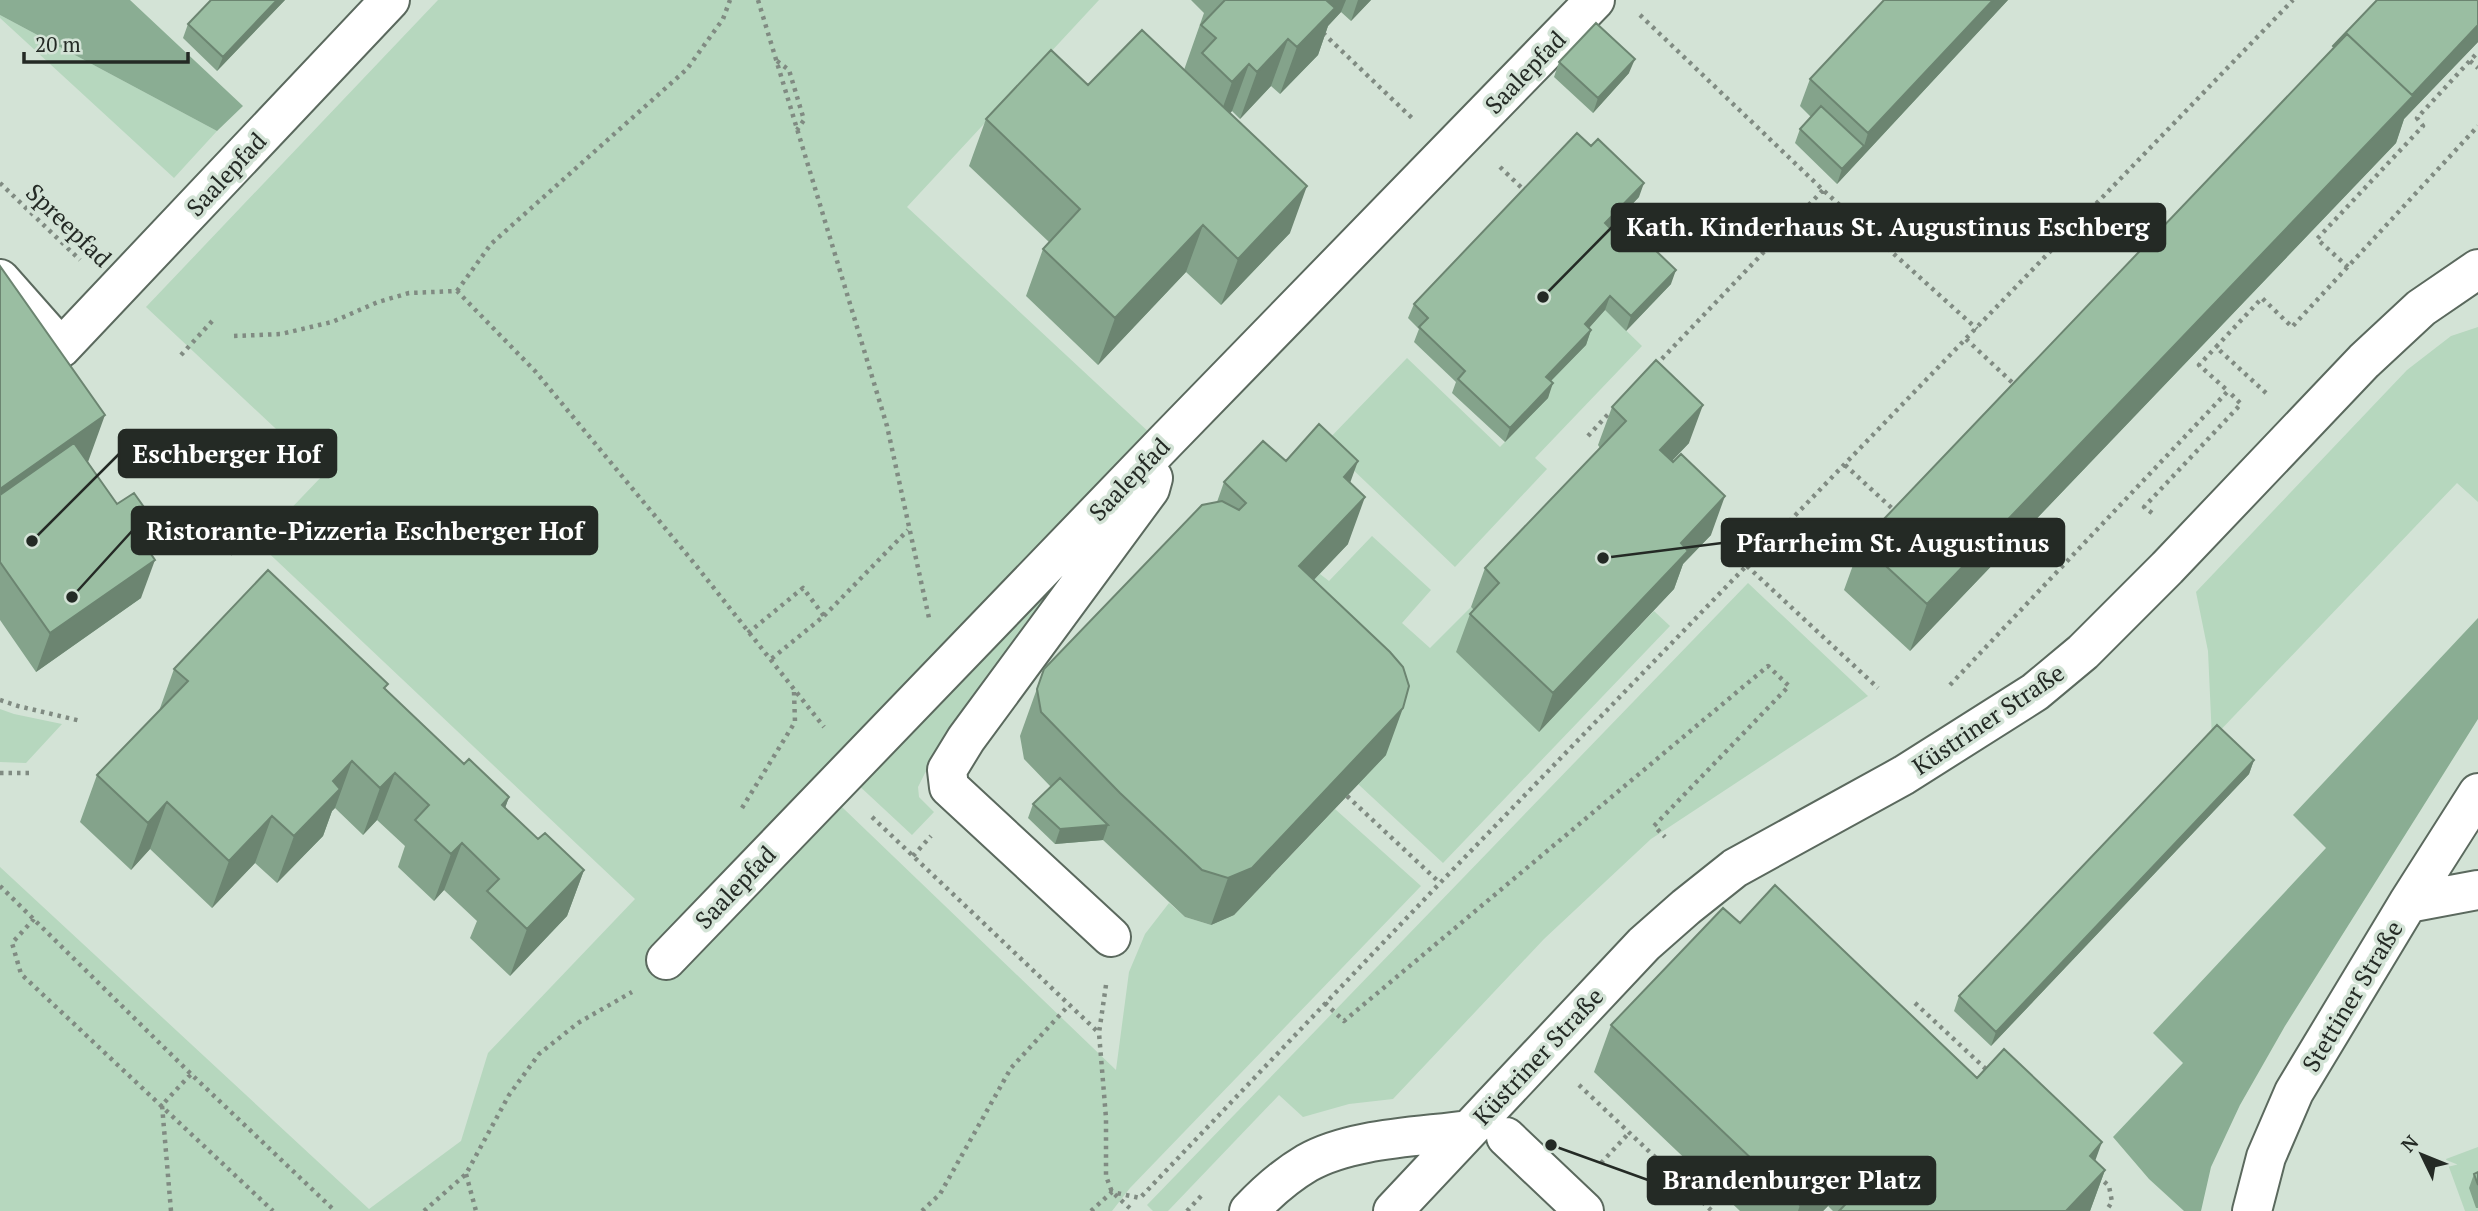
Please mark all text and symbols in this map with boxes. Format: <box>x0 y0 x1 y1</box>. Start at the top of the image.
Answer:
scale bar <box>24 21 189 65</box>
street label: Saalepfad <box>1477 24 1573 120</box>
text: 20 m <box>35 30 81 58</box>
street label: Saalepfad <box>179 125 273 223</box>
street label: Spreepfad <box>19 176 119 274</box>
callout: Kath. Kinderhaus St. Augustinus Eschberg <box>1612 204 2165 251</box>
text: Kath. Kinderhaus St. Augustinus Eschberg <box>1626 209 2151 243</box>
callout: Eschberger Hof <box>119 430 336 477</box>
street label: Saalepfad <box>1081 431 1177 527</box>
text: Eschberger Hof <box>132 436 324 470</box>
callout: Ristorante-Pizzeria Eschberger Hof <box>132 507 597 554</box>
text: Ristorante-Pizzeria Eschberger Hof <box>146 513 586 547</box>
callout: Pfarrheim St. Augustinus <box>1722 519 2064 566</box>
text: Pfarrheim St. Augustinus <box>1736 525 2050 559</box>
street label: Küstriner Straße <box>1906 656 2070 782</box>
street label: Saalepfad <box>687 839 783 935</box>
street label: Stettiner Straße <box>2294 915 2410 1077</box>
street label: Küstriner Straße <box>1466 980 1610 1132</box>
north arrow <box>2387 1120 2457 1190</box>
text: N <box>2395 1129 2424 1157</box>
callout: Brandenburger Platz <box>1648 1157 1935 1204</box>
text: Brandenburger Platz <box>1663 1162 1921 1196</box>

